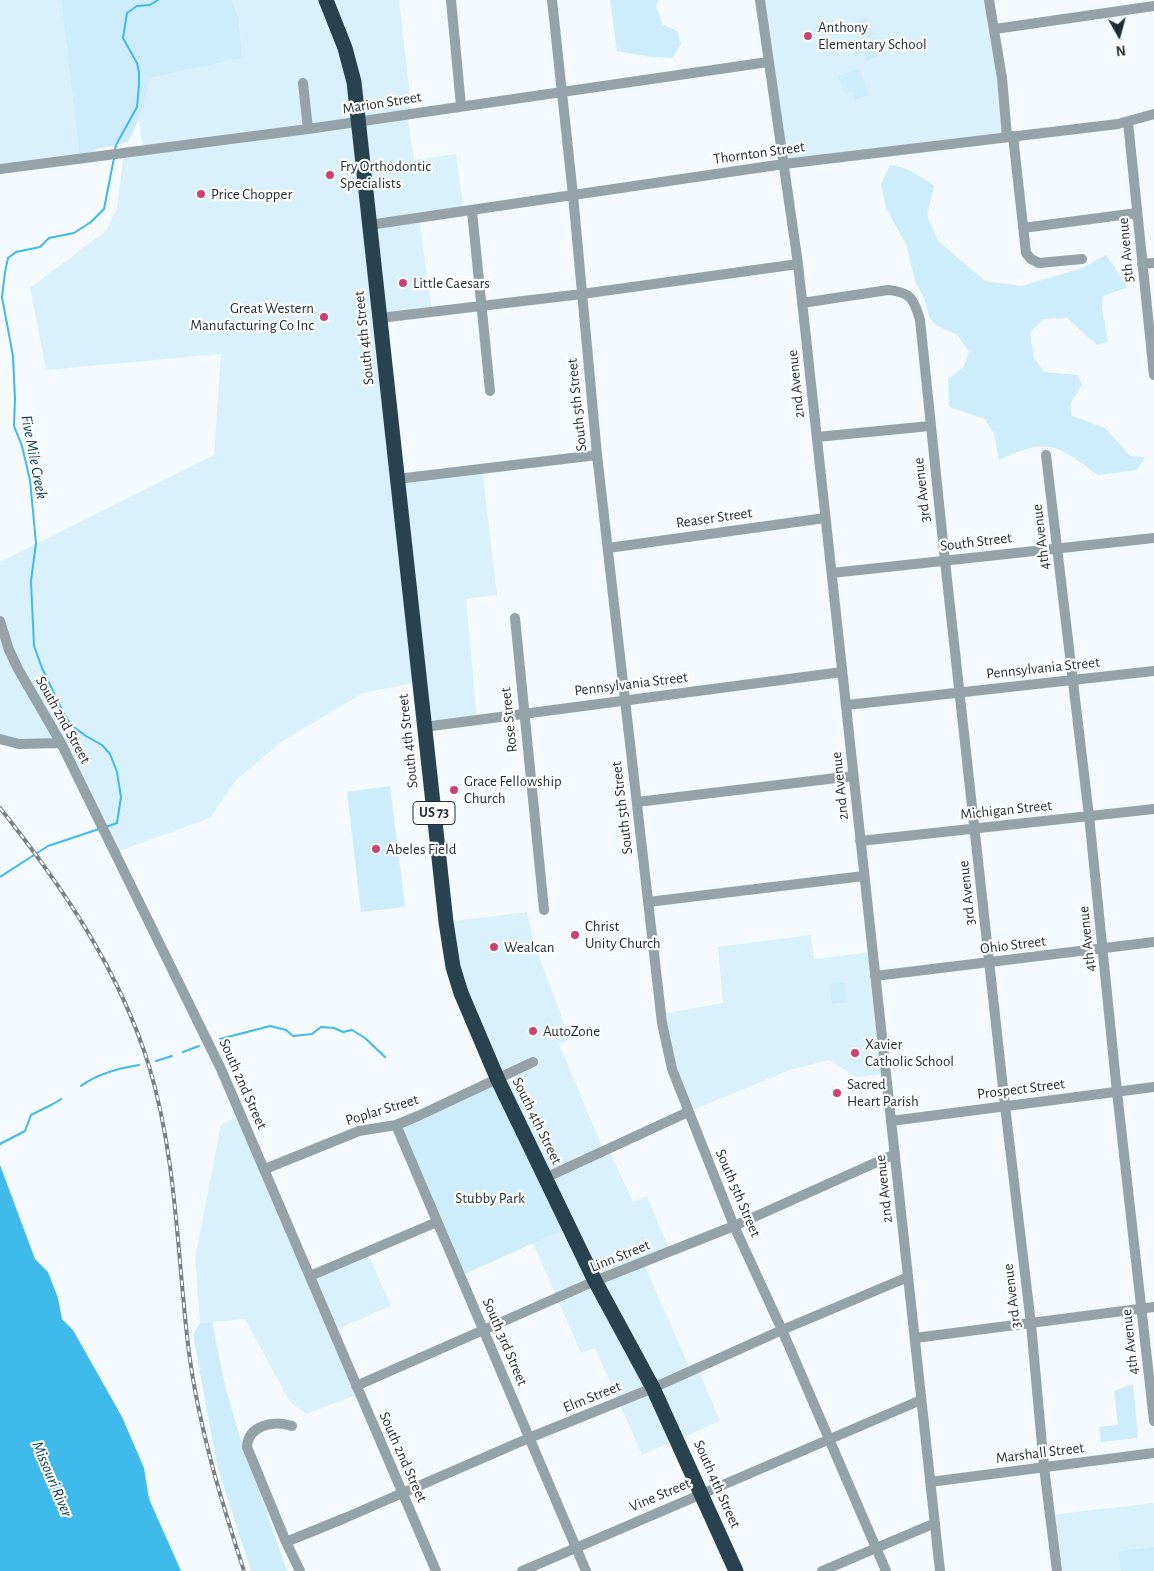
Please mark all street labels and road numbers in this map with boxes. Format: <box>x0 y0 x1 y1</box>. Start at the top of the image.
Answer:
street label: Marion Street <box>341 88 423 118</box>
street label: Thornton Street <box>712 138 806 168</box>
street label: 5th Avenue <box>1114 217 1138 283</box>
street label: South 4th Street <box>350 290 378 386</box>
street label: 2nd Avenue <box>783 349 809 419</box>
street label: South 5th Street <box>563 358 591 452</box>
street label: 3rd Avenue <box>910 457 934 523</box>
street label: 4th Avenue <box>1028 503 1054 571</box>
street label: Reaser Street <box>675 504 753 532</box>
street label: South Street <box>939 529 1013 555</box>
street label: Pennsylvania Street <box>985 653 1101 683</box>
street label: Pennsylvania Street <box>573 668 689 700</box>
street label: South 2nd Street <box>32 673 94 767</box>
street label: Rose Street <box>497 687 521 753</box>
street label: South 4th Street <box>394 693 422 789</box>
street label: 2nd Avenue <box>827 751 853 821</box>
street label: South 5th Street <box>607 761 637 855</box>
street label: Michigan Street <box>959 796 1053 824</box>
road number: US 73 <box>413 801 455 824</box>
street label: 3rd Avenue <box>955 860 979 926</box>
street label: 4th Avenue <box>1075 905 1099 973</box>
street label: Ohio Street <box>979 932 1047 958</box>
street label: South 2nd Street <box>215 1036 271 1132</box>
street label: South 4th Street <box>508 1075 566 1167</box>
street label: Prospect Street <box>976 1075 1066 1103</box>
street label: Poplar Street <box>343 1090 421 1130</box>
street label: South 5th Street <box>711 1146 765 1240</box>
street label: 2nd Avenue <box>871 1154 897 1224</box>
street label: Linn Street <box>587 1236 653 1276</box>
street label: 3rd Avenue <box>999 1263 1025 1329</box>
street label: South 3rd Street <box>478 1295 532 1389</box>
street label: 4th Avenue <box>1118 1308 1142 1376</box>
street label: Elm Street <box>560 1377 624 1417</box>
street label: South 2nd Street <box>375 1409 431 1505</box>
street label: South 4th Street <box>690 1437 744 1531</box>
street label: Marshall Street <box>995 1439 1085 1467</box>
street label: Vine Street <box>627 1474 693 1516</box>

